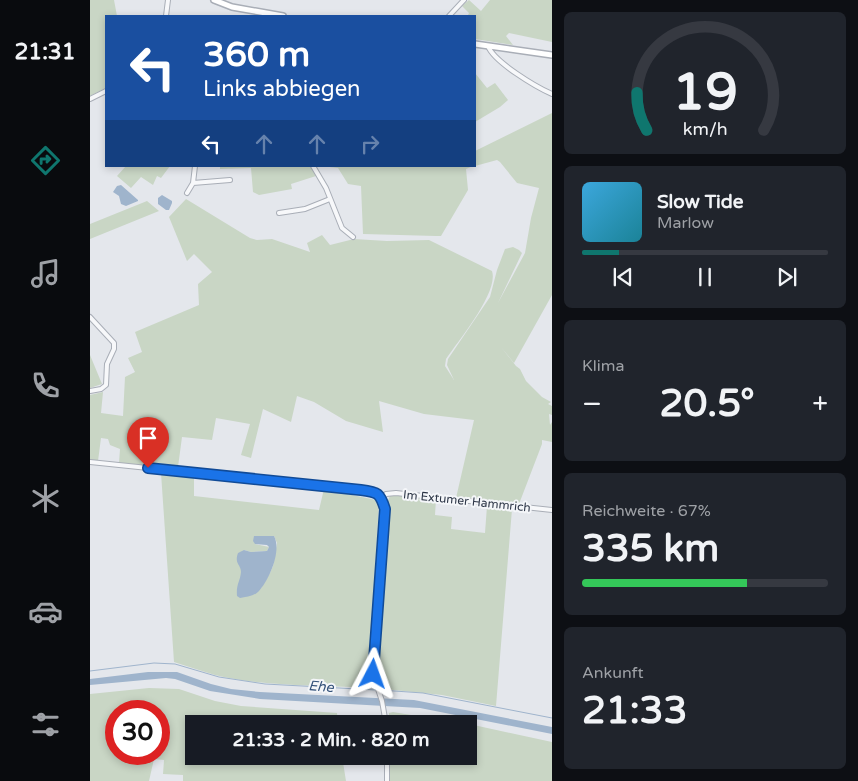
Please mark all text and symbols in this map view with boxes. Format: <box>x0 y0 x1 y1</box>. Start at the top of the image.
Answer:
text: 360 m <box>203 34 310 76</box>
icon: left <box>120 35 185 100</box>
text: 21:31 <box>15 39 75 65</box>
text: 19 <box>672 61 738 124</box>
text: Links abbiegen <box>203 76 361 102</box>
text: km/h <box>683 119 727 140</box>
icon: left <box>197 130 225 158</box>
icon: ahead <box>250 130 278 158</box>
icon: ahead <box>303 130 331 158</box>
icon: right <box>356 130 384 158</box>
icon: directions <box>28 143 63 178</box>
text: Slow Tide <box>657 191 744 213</box>
text: Marlow <box>657 213 714 233</box>
icon: music <box>28 256 63 291</box>
icon: previous <box>609 263 637 291</box>
icon: pause <box>691 263 719 291</box>
icon: next <box>773 263 801 291</box>
text: Klima <box>582 356 624 376</box>
icon: phone <box>28 368 63 403</box>
text: 20.5° <box>660 381 755 427</box>
text: − <box>582 387 602 421</box>
text: + <box>812 387 828 421</box>
pin <box>127 417 169 468</box>
icon: arrive <box>134 424 162 452</box>
icon: climate <box>28 481 63 516</box>
street label: Im Extumer Hammrich <box>403 487 531 515</box>
text: Reichweite · 67% <box>582 501 711 521</box>
text: 335 km <box>582 526 719 572</box>
icon: car <box>28 594 63 629</box>
position arrow <box>346 647 398 699</box>
text: Ankunft <box>582 663 644 683</box>
water label: Ehe <box>308 677 335 696</box>
text: 21:33 <box>582 688 687 734</box>
speed limit sign: 30 <box>105 700 170 765</box>
icon: filters <box>28 707 63 742</box>
text: 21:33 · 2 Min. · 820 m <box>233 729 429 751</box>

